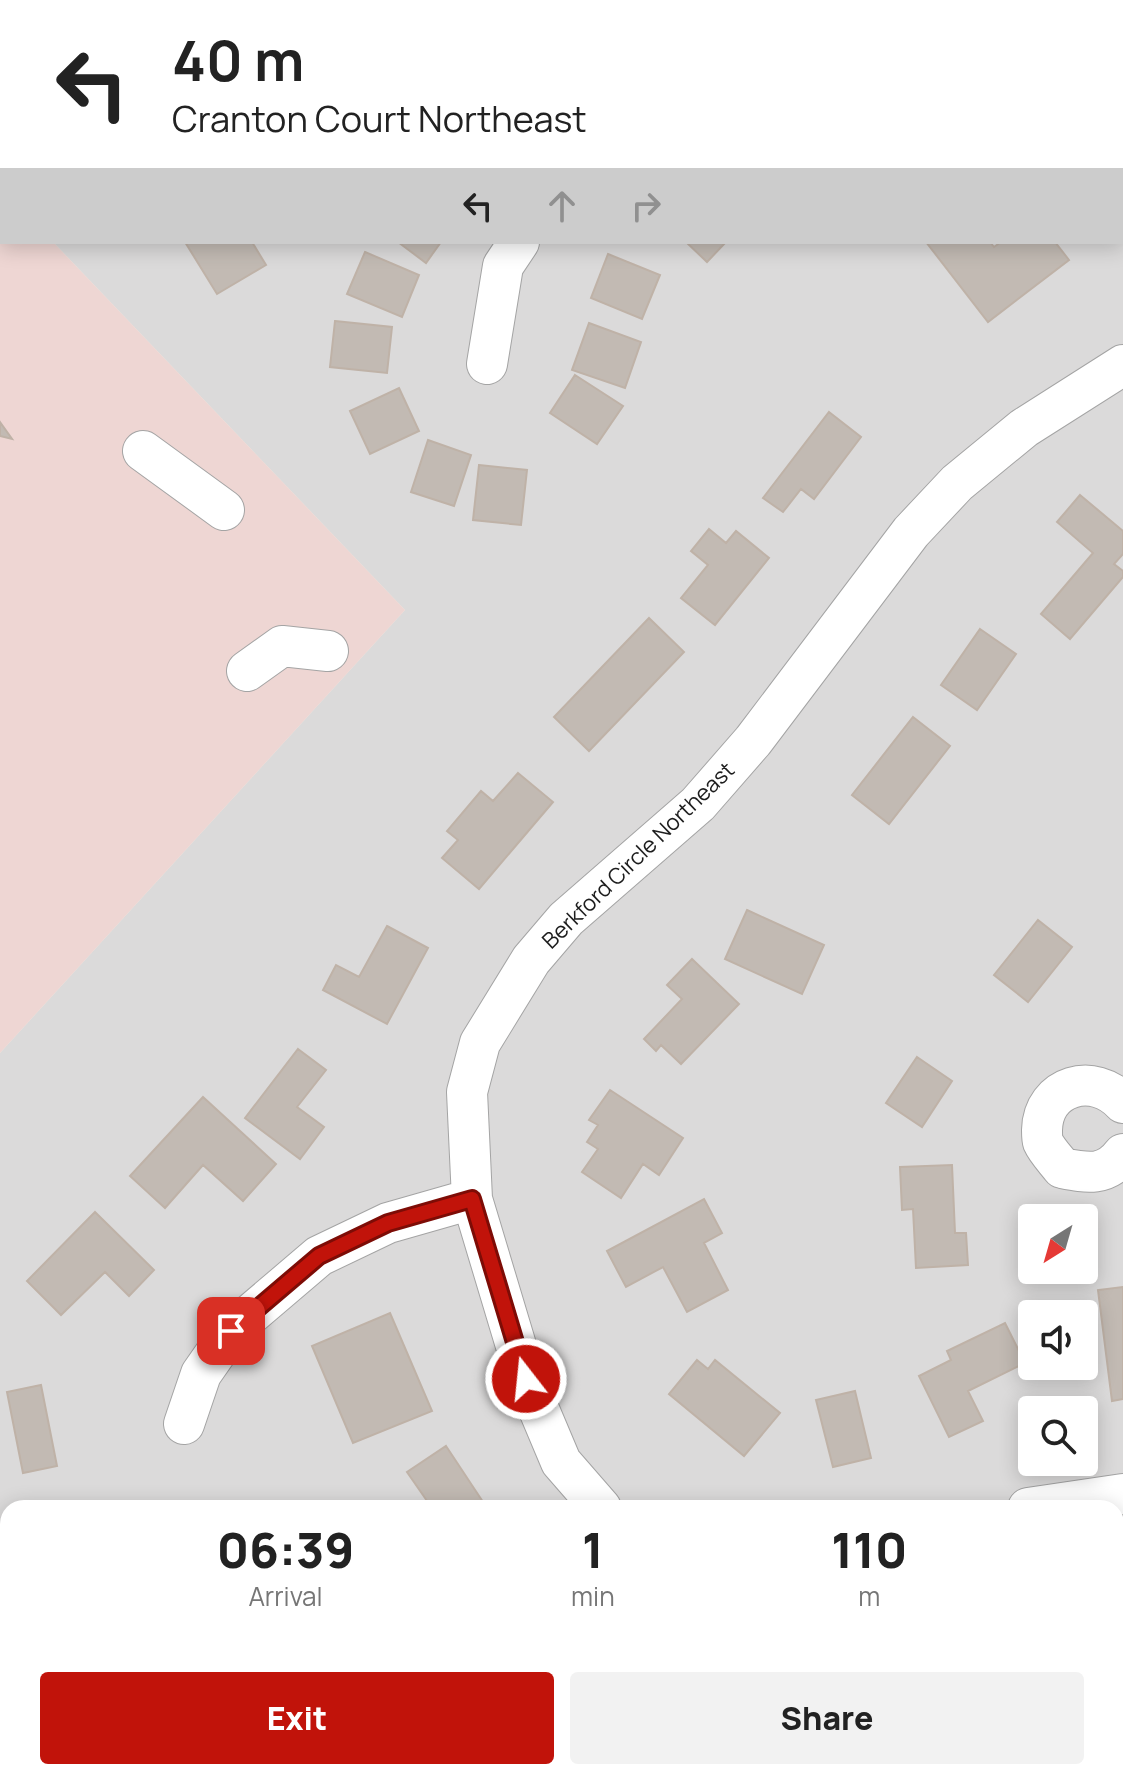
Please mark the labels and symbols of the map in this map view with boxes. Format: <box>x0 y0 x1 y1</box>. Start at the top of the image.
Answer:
street label: Berkford Circle Northeast <box>535 755 741 955</box>
north arrow <box>1018 1204 1098 1284</box>
pin <box>197 1297 265 1365</box>
position arrow <box>484 1337 568 1421</box>

